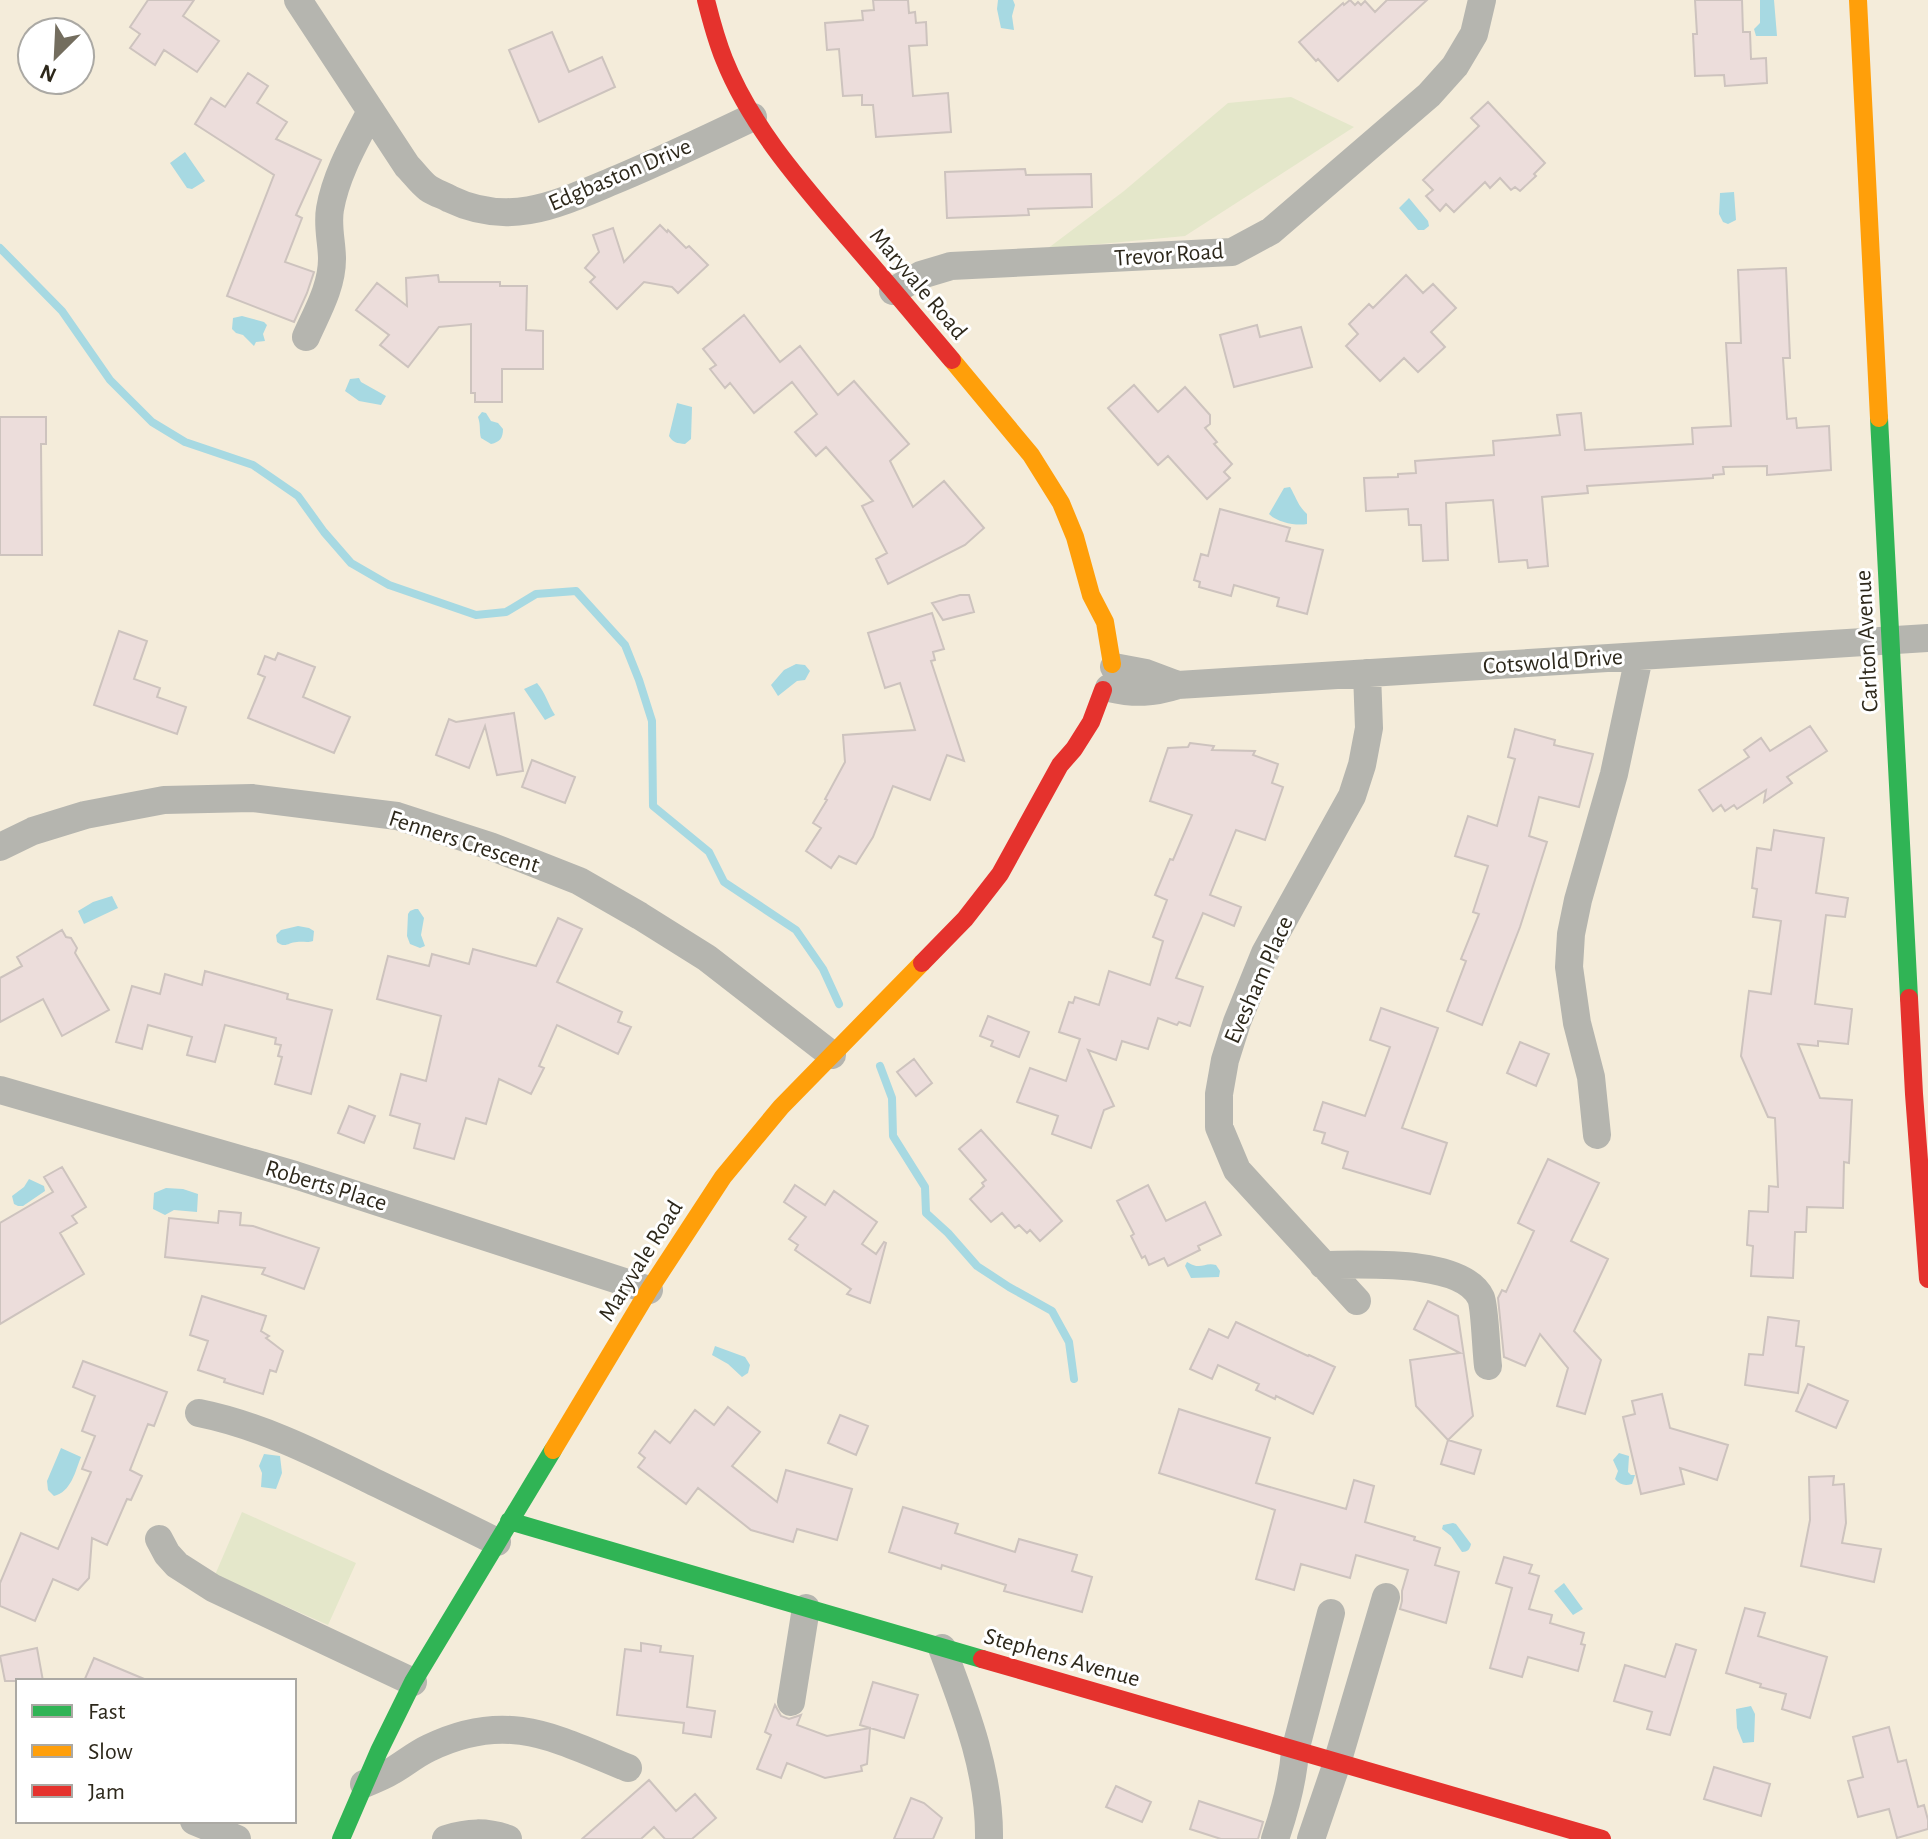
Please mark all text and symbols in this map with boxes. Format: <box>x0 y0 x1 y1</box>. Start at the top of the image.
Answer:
north arrow <box>16 16 96 96</box>
text: N <box>37 60 60 87</box>
street label: Edgbaston Drive <box>545 134 695 216</box>
street label: Maryvale Road <box>865 224 971 344</box>
street label: Trevor Road <box>1113 239 1225 271</box>
street label: Carlton Avenue <box>1851 569 1883 713</box>
street label: Cotswold Drive <box>1482 645 1624 679</box>
street label: Fenners Crescent <box>386 806 543 878</box>
street label: Evesham Place <box>1220 913 1298 1047</box>
street label: Roberts Place <box>262 1156 390 1216</box>
street label: Maryvale Road <box>594 1196 688 1326</box>
street label: Stephens Avenue <box>981 1624 1143 1692</box>
legend <box>16 1679 296 1823</box>
text: Fast <box>88 1700 126 1724</box>
text: Slow <box>88 1740 133 1764</box>
text: Jam <box>88 1780 125 1804</box>

